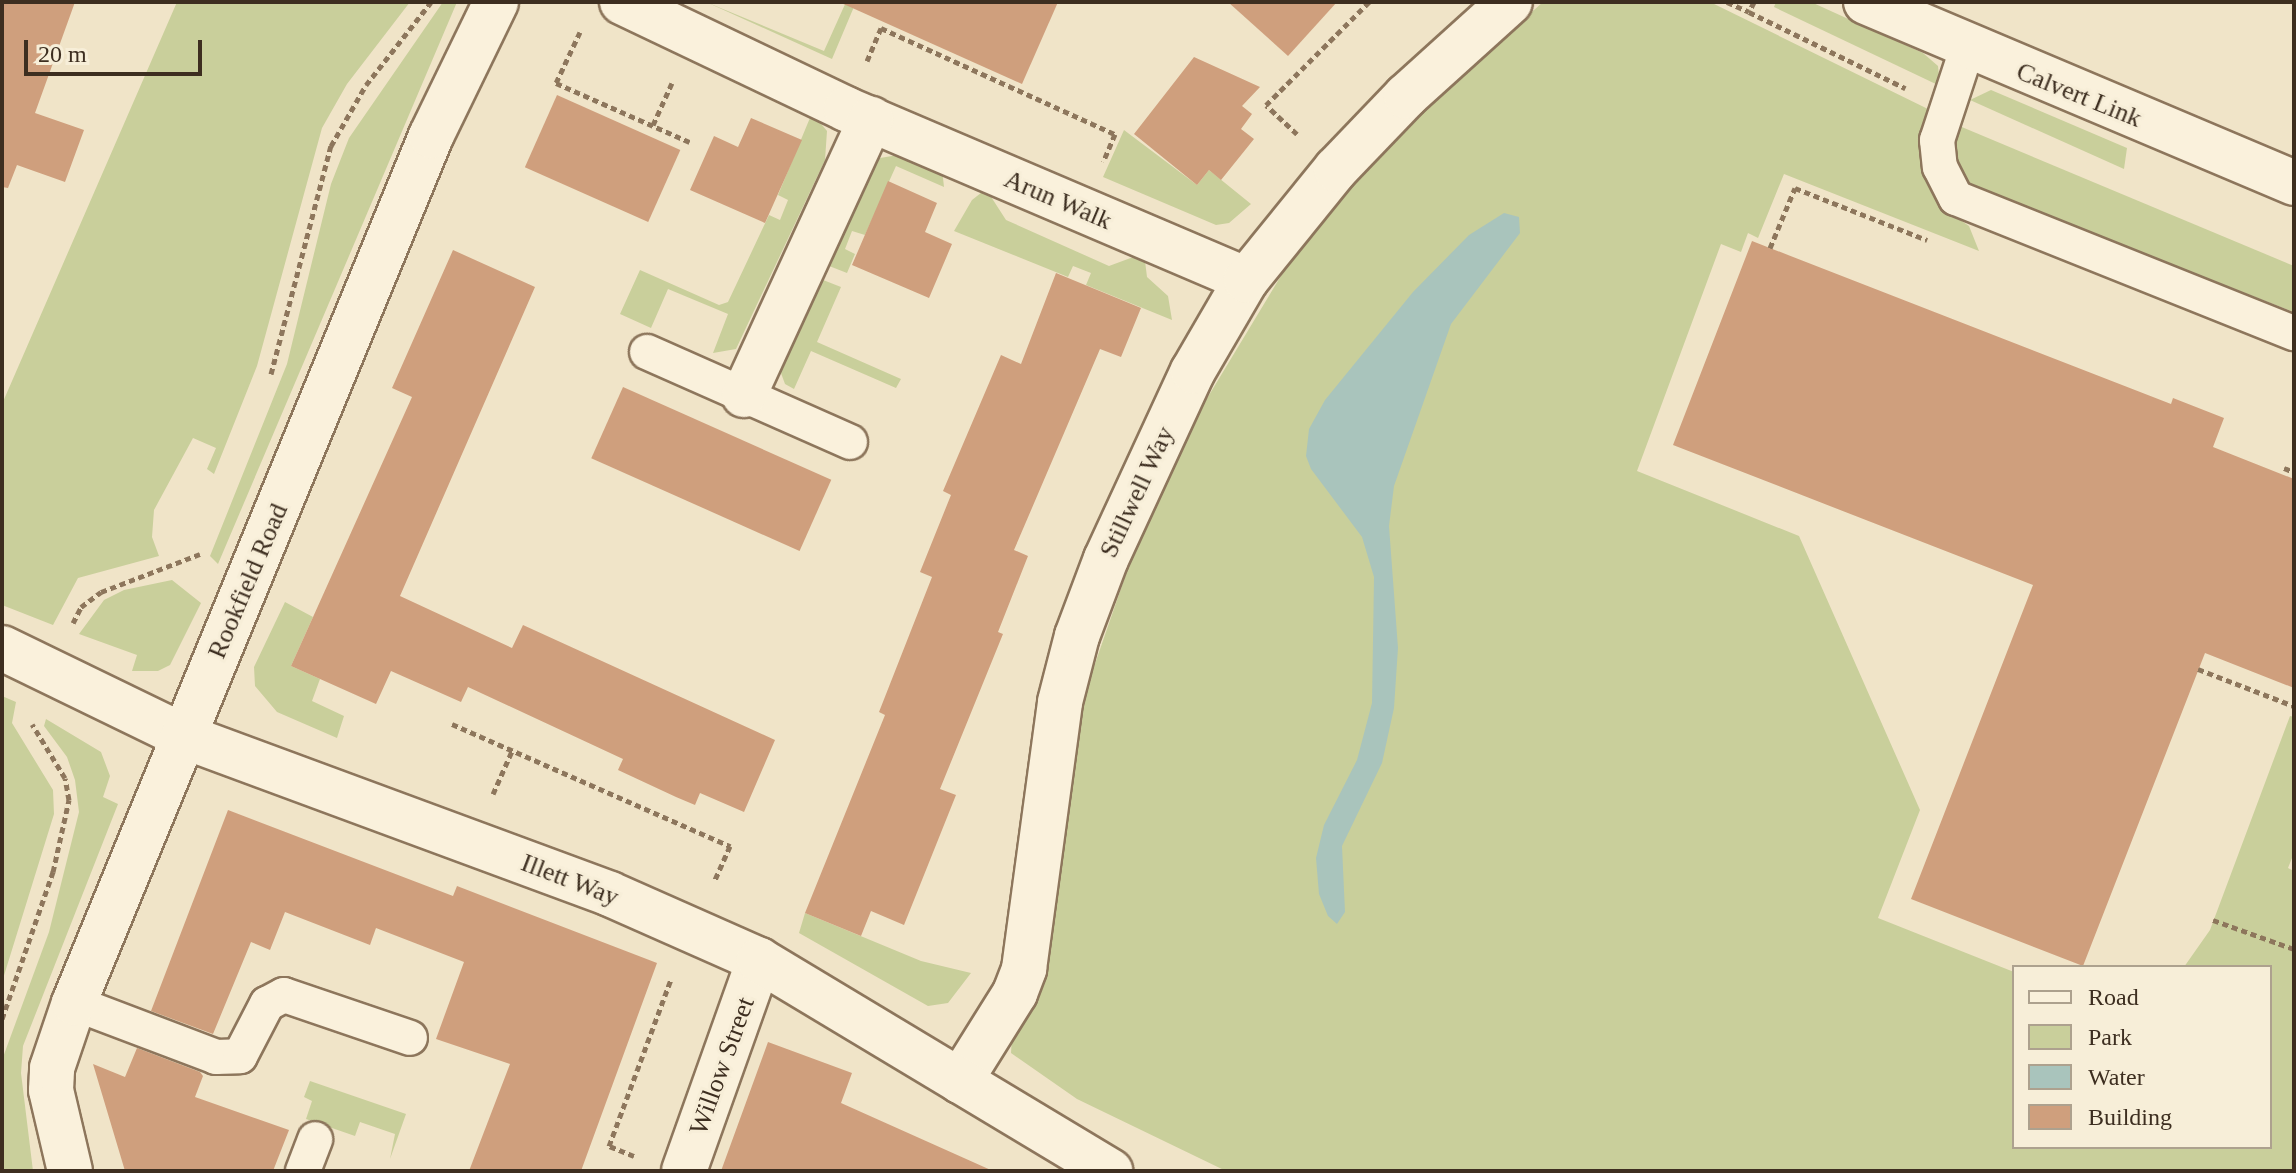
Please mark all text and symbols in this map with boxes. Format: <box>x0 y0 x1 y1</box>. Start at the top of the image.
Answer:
scale bar <box>28 24 206 74</box>
text: 20 m <box>38 41 87 67</box>
street label: Calvert Link <box>2012 56 2146 134</box>
street label: Arun Walk <box>999 163 1117 237</box>
street label: Stillwell Way <box>1093 421 1181 563</box>
street label: Rookfield Road <box>201 499 295 663</box>
street label: Illett Way <box>517 847 623 913</box>
legend <box>2012 965 2272 1149</box>
text: Road <box>2088 984 2139 1010</box>
street label: Willow Street <box>683 993 761 1139</box>
text: Park <box>2088 1024 2132 1050</box>
text: Water <box>2088 1064 2145 1090</box>
text: Building <box>2088 1104 2172 1130</box>

